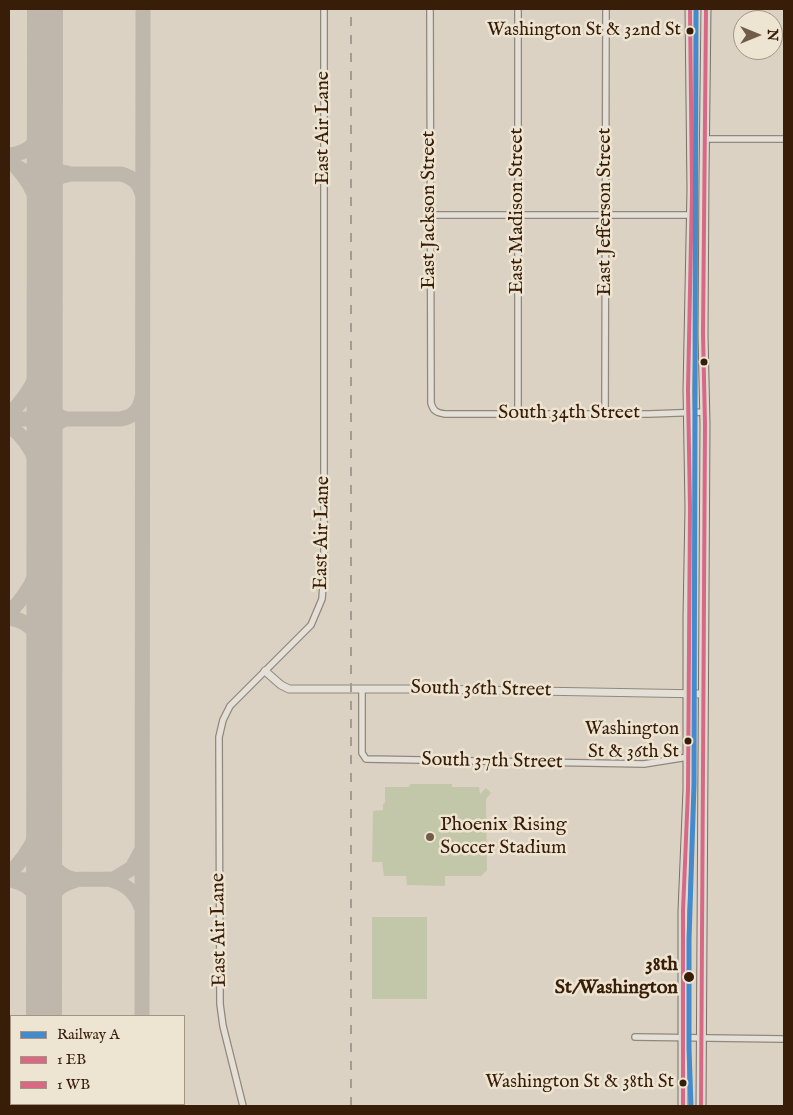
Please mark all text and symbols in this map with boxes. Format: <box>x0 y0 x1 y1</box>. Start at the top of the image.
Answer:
north arrow <box>733 10 783 60</box>
place label: Washington St & 32nd St <box>487 20 681 42</box>
marker: Washington St & 32nd St <box>685 26 695 36</box>
text: N <box>763 29 781 41</box>
street label: East Air Lane <box>312 71 336 185</box>
street label: East Madison Street <box>506 128 530 294</box>
street label: East Jefferson Street <box>594 128 618 296</box>
street label: East Jackson Street <box>418 131 442 289</box>
unlabelled marker <box>699 357 709 367</box>
street label: South 34th Street <box>498 402 640 426</box>
street label: East Air Lane <box>310 476 336 590</box>
street label: South 36th Street <box>410 677 552 703</box>
place label: Washington St & 36th St <box>585 719 679 763</box>
marker: Washington St & 36th St <box>683 736 693 746</box>
street label: South 37th Street <box>421 749 563 775</box>
place label: Phoenix Rising Soccer Stadium <box>440 814 567 861</box>
marker: Phoenix Rising Soccer Stadium <box>424 831 436 843</box>
street label: East Air Lane <box>207 873 233 987</box>
place label: 38th St/Washington <box>555 954 678 1001</box>
marker: 38th St/Washington <box>682 970 696 984</box>
legend <box>10 1015 185 1105</box>
text: Railway A <box>57 1025 120 1044</box>
text: 1 EB <box>57 1050 86 1069</box>
place label: Washington St & 38th St <box>485 1072 674 1094</box>
text: 1 WB <box>57 1075 90 1094</box>
marker: Washington St & 38th St <box>678 1078 688 1088</box>

